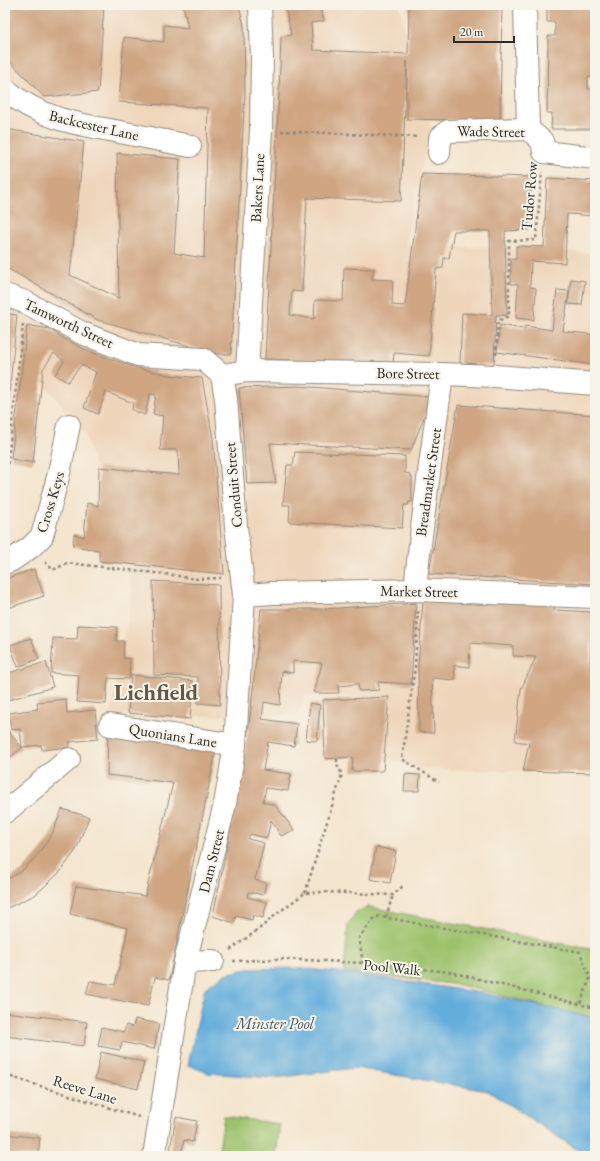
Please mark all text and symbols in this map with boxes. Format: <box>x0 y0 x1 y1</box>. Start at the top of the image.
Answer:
scale bar <box>454 18 514 44</box>
text: 20 m <box>460 24 484 40</box>
street label: Backcester Lane <box>47 105 141 145</box>
street label: Wade Street <box>457 121 525 141</box>
street label: Bakers Lane <box>246 153 268 223</box>
street label: Tudor Row <box>517 160 542 231</box>
street label: Tamworth Street <box>21 294 117 352</box>
street label: Bore Street <box>376 363 440 383</box>
street label: Breadmarket Street <box>411 426 445 538</box>
street label: Conduit Street <box>220 441 246 529</box>
street label: Cross Keys <box>32 469 68 535</box>
street label: Market Street <box>380 581 458 601</box>
district label: Lichfield <box>114 677 199 707</box>
street label: Quonians Lane <box>128 719 218 751</box>
street label: Dam Street <box>194 827 228 895</box>
street label: Pool Walk <box>362 955 423 980</box>
water label: Minster Pool <box>235 1013 314 1034</box>
street label: Reeve Lane <box>51 1070 119 1108</box>

